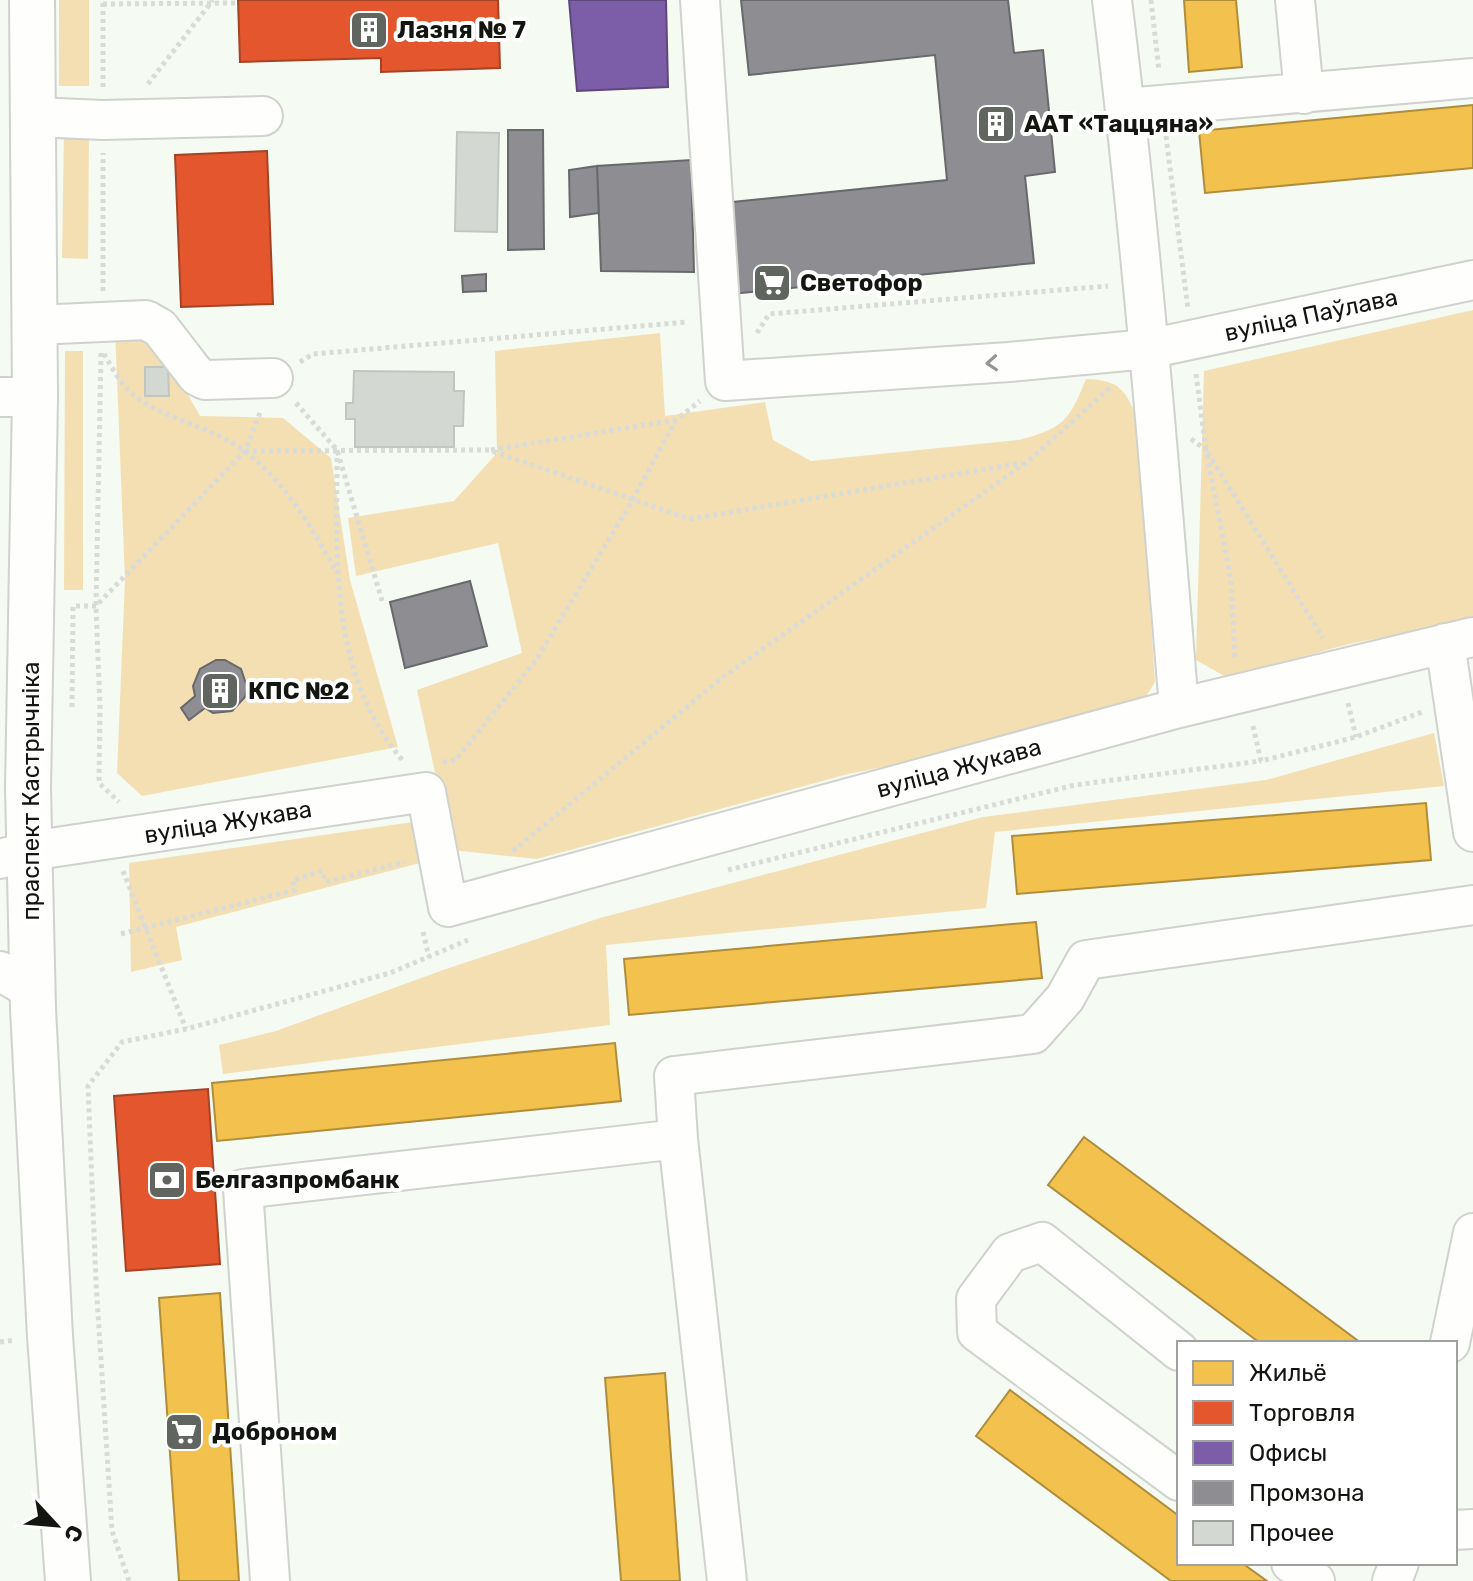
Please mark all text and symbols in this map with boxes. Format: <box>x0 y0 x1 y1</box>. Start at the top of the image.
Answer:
building icon: Лазня № 7 <box>348 9 390 51</box>
place label: Лазня № 7 <box>397 16 526 44</box>
building icon: ААТ «Таццяна» <box>975 103 1017 145</box>
place label: ААТ «Таццяна» <box>1024 110 1213 138</box>
supermarket icon: Светофор <box>751 262 793 304</box>
place label: Светофор <box>800 269 923 297</box>
street label: вуліца Паўлава <box>1222 283 1400 347</box>
one-way arrow <box>985 354 998 371</box>
street label: праспект Кастрычніка <box>17 662 45 920</box>
building icon: КПС №2 <box>199 670 241 712</box>
place label: КПС №2 <box>248 677 350 705</box>
street label: вуліца Жукава <box>874 733 1044 803</box>
street label: вуліца Жукава <box>142 795 314 849</box>
bank icon: Белгазпромбанк <box>146 1159 188 1201</box>
place label: Белгазпромбанк <box>195 1166 400 1194</box>
legend <box>1177 1341 1457 1565</box>
text: Жильё <box>1249 1359 1327 1387</box>
text: Торговля <box>1249 1399 1355 1427</box>
supermarket icon: Доброном <box>163 1411 205 1453</box>
place label: Доброном <box>212 1418 337 1446</box>
text: Офисы <box>1249 1439 1327 1467</box>
text: Промзона <box>1249 1479 1365 1507</box>
north arrow <box>16 1485 96 1565</box>
text: Прочее <box>1249 1519 1334 1547</box>
text: С <box>58 1521 89 1546</box>

